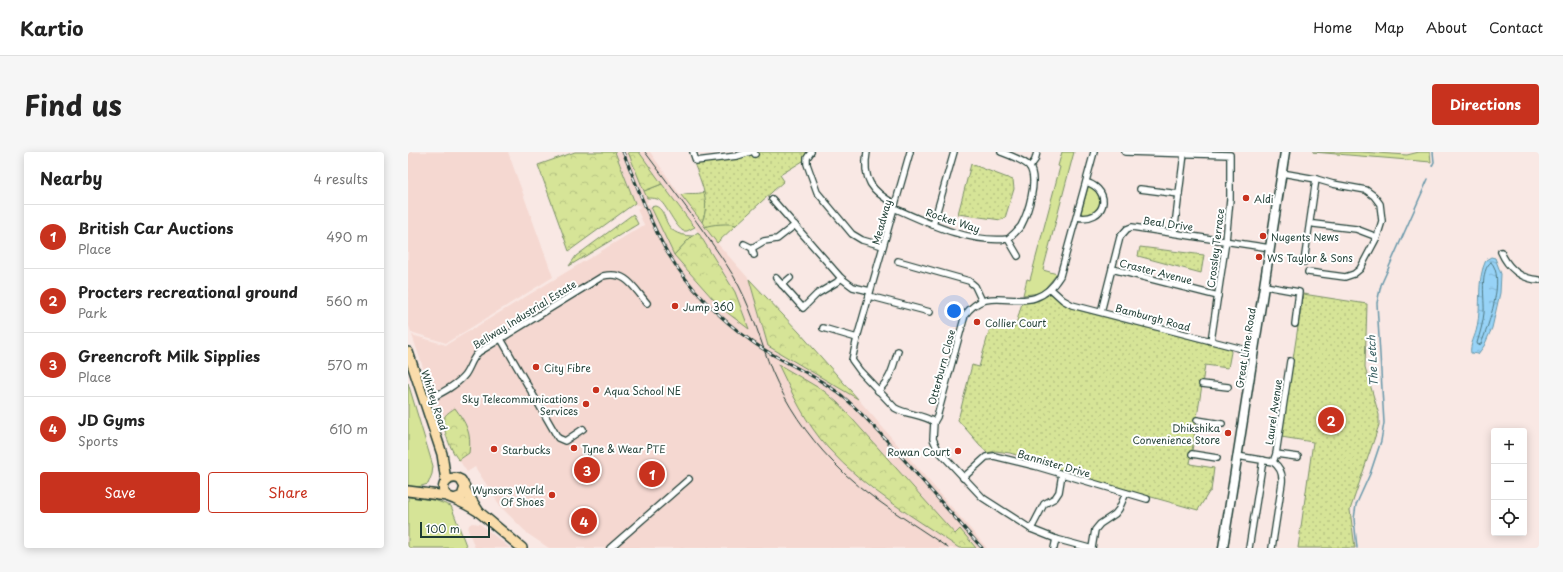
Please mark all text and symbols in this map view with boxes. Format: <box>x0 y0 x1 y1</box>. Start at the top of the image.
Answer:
text: Kartio <box>20 14 83 42</box>
text: Home <box>1313 17 1352 38</box>
text: Map <box>1374 17 1404 38</box>
text: About <box>1426 17 1467 38</box>
text: Contact <box>1489 17 1543 38</box>
text: Find us <box>24 83 122 126</box>
button: Directions <box>1432 84 1539 125</box>
text: Nearby <box>40 165 102 191</box>
text: 4 results <box>314 169 368 188</box>
place label: Aldi <box>1254 191 1274 206</box>
marker: Aldi <box>1241 193 1251 203</box>
street label: Meadway <box>867 198 896 247</box>
street label: Rocket Way <box>924 204 982 236</box>
street label: Crossley Terrace <box>1203 207 1227 289</box>
street label: Beal Drive <box>1142 212 1194 234</box>
text: British Car Auctions <box>78 216 233 239</box>
text: 1 <box>50 227 56 246</box>
text: 490 m <box>326 227 368 246</box>
place label: Nugents News <box>1271 229 1339 244</box>
marker: Nugents News <box>1258 231 1268 241</box>
text: Place <box>78 239 111 258</box>
place label: WS Taylor & Sons <box>1267 250 1353 265</box>
marker: WS Taylor & Sons <box>1254 252 1264 262</box>
street label: Craster Avenue <box>1118 255 1194 287</box>
street label: Bellway Industrial Estate <box>469 276 579 352</box>
text: Procters recreational ground <box>78 280 298 303</box>
text: 2 <box>48 291 58 310</box>
text: 560 m <box>326 291 368 310</box>
place label: Jump 360 <box>683 299 734 314</box>
street label: Bamburgh Road <box>1114 300 1192 334</box>
marker: Jump 360 <box>670 301 680 311</box>
your location <box>944 301 964 321</box>
text: Park <box>78 303 107 322</box>
street label: Great Lime Road <box>1231 307 1259 389</box>
place label: Collier Court <box>985 315 1046 330</box>
marker: Collier Court <box>972 317 982 327</box>
street label: Otterburn Close <box>924 328 958 406</box>
water label: The Letch <box>1362 334 1382 387</box>
text: Greencroft Milk Sipplies <box>78 344 260 367</box>
text: 3 <box>49 355 57 374</box>
text: 570 m <box>327 355 368 374</box>
place label: City Fibre <box>544 360 591 376</box>
marker: City Fibre <box>531 362 541 372</box>
text: Place <box>78 367 111 386</box>
street label: Whitley Road <box>417 368 452 433</box>
street label: Laurel Avenue <box>1261 378 1285 446</box>
place label: Aqua School NE <box>604 383 681 398</box>
marker: Aqua School NE <box>591 385 601 395</box>
place label: Sky Telecommunications Services <box>461 391 578 418</box>
marker: Sky Telecommunications Services <box>581 399 591 409</box>
pin: 2 <box>1318 405 1344 435</box>
text: JD Gyms <box>78 408 145 431</box>
text: 4 <box>49 419 57 438</box>
text: 610 m <box>329 419 368 438</box>
place label: Dhikshika Convenience Store <box>1133 420 1221 447</box>
marker: Dhikshika Convenience Store <box>1223 428 1233 438</box>
map controls <box>1491 428 1527 536</box>
button: + <box>1491 428 1527 464</box>
text: Sports <box>78 431 118 450</box>
place label: Tyne & Wear PTE <box>582 441 666 456</box>
place label: Starbucks <box>502 442 551 457</box>
marker: Tyne & Wear PTE <box>569 443 579 453</box>
marker: Starbucks <box>489 444 499 454</box>
place label: Rowan Court <box>887 444 950 459</box>
street label: Bannister Drive <box>1016 445 1092 481</box>
marker: Rowan Court <box>953 446 963 456</box>
pin: 3 <box>574 455 600 485</box>
pin: 1 <box>639 459 665 489</box>
button: − <box>1491 464 1527 500</box>
button: Save <box>40 472 200 513</box>
button: Share <box>208 472 368 513</box>
place label: Wynsors World Of Shoes <box>472 482 544 509</box>
marker: Wynsors World Of Shoes <box>547 490 557 500</box>
button: locate <box>1491 500 1527 536</box>
pin: 4 <box>571 506 597 536</box>
scale bar <box>420 520 490 539</box>
text: 100 m <box>426 520 460 537</box>

